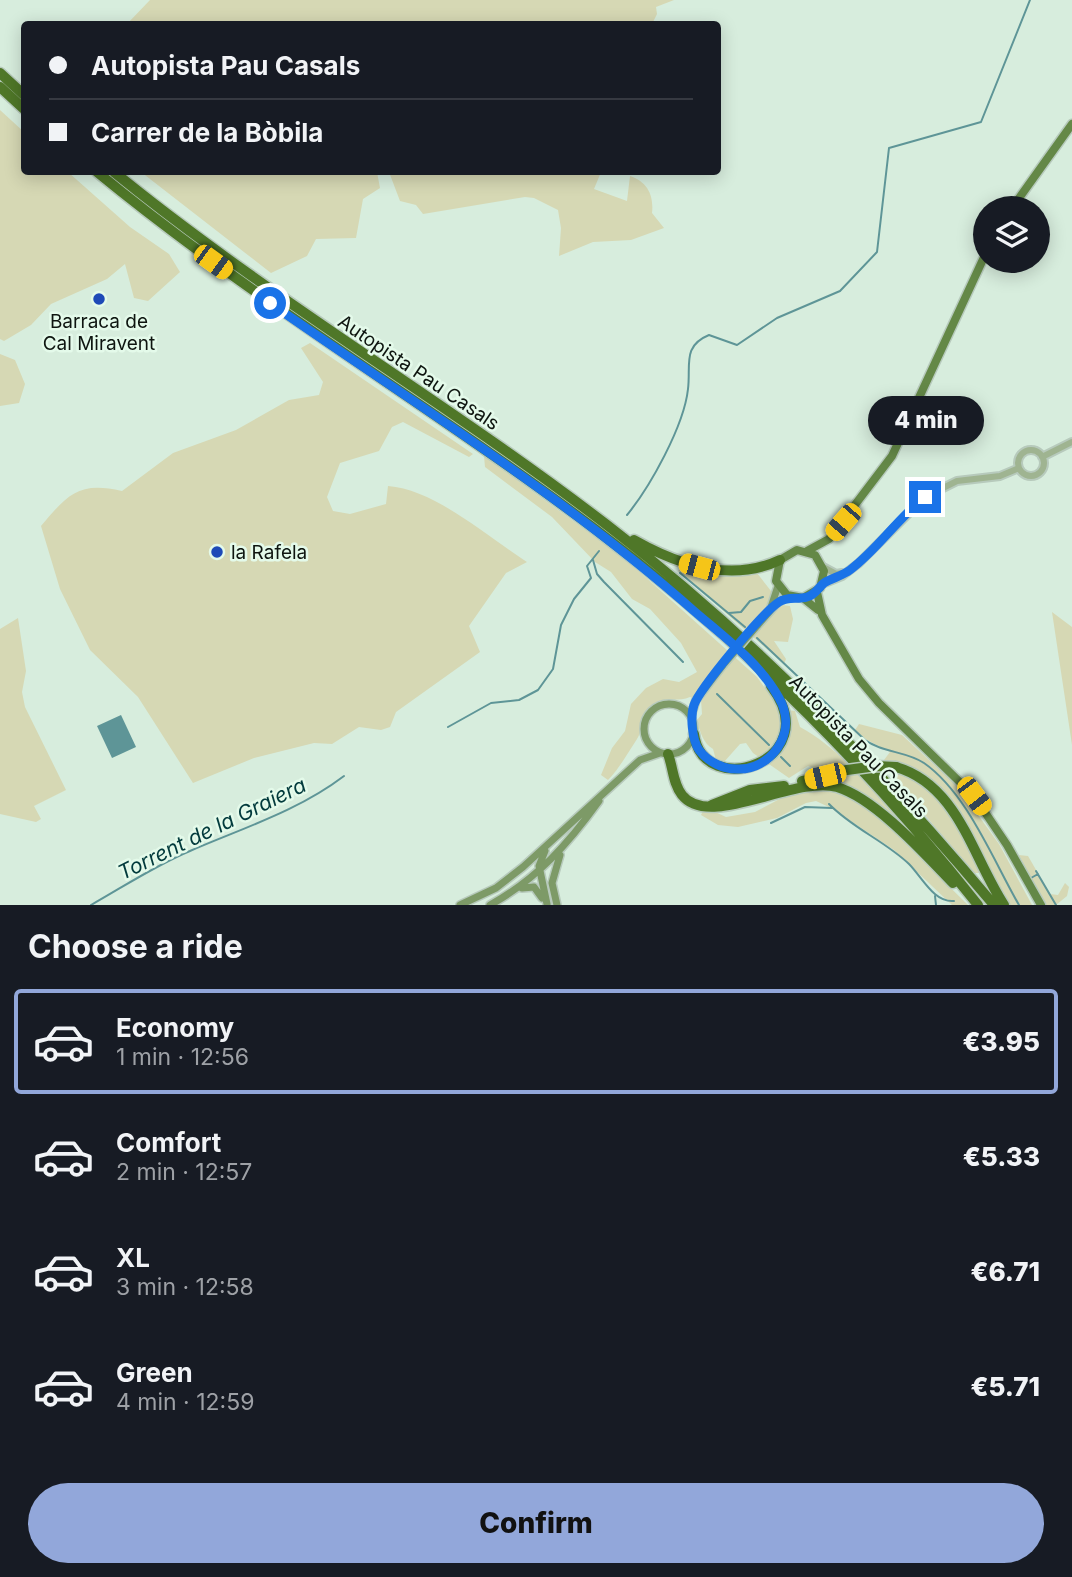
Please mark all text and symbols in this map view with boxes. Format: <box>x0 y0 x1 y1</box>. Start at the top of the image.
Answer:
text: Autopista Pau Casals <box>91 50 360 81</box>
text: Carrer de la Bòbila <box>91 117 323 148</box>
map controls <box>973 196 1050 273</box>
button: layers <box>973 196 1050 273</box>
car <box>190 241 237 283</box>
route start <box>254 287 286 319</box>
marker: Barraca de Cal Miravent <box>91 291 107 307</box>
place label: Barraca de Cal Miravent <box>43 310 155 355</box>
street label: Autopista Pau Casals <box>334 310 504 435</box>
callout: 4 min <box>867 396 983 444</box>
text: 4 min <box>894 406 958 434</box>
route end <box>909 481 941 513</box>
car <box>822 499 865 545</box>
place label: la Rafela <box>231 541 307 564</box>
marker: la Rafela <box>209 544 225 560</box>
car <box>676 551 723 583</box>
street label: Autopista Pau Casals <box>785 670 933 823</box>
car <box>803 761 848 791</box>
water label: Torrent de la Graiera <box>114 772 310 885</box>
car <box>953 773 996 819</box>
text: Choose a ride <box>28 927 243 966</box>
icon: car <box>32 1010 95 1073</box>
text: Economy <box>116 1012 234 1043</box>
text: €3.95 <box>963 1026 1040 1057</box>
text: 1 min · 12:56 <box>116 1043 249 1071</box>
icon: car <box>32 1125 95 1188</box>
text: Comfort <box>116 1127 221 1158</box>
text: €5.33 <box>963 1141 1040 1172</box>
text: 2 min · 12:57 <box>116 1158 252 1186</box>
icon: car <box>32 1240 95 1303</box>
text: XL <box>116 1242 150 1273</box>
text: €6.71 <box>970 1256 1040 1287</box>
text: 3 min · 12:58 <box>116 1273 254 1301</box>
icon: car <box>32 1355 95 1418</box>
text: Green <box>116 1357 193 1388</box>
text: €5.71 <box>970 1371 1040 1402</box>
text: 4 min · 12:59 <box>116 1388 254 1416</box>
button: Confirm <box>28 1483 1044 1563</box>

